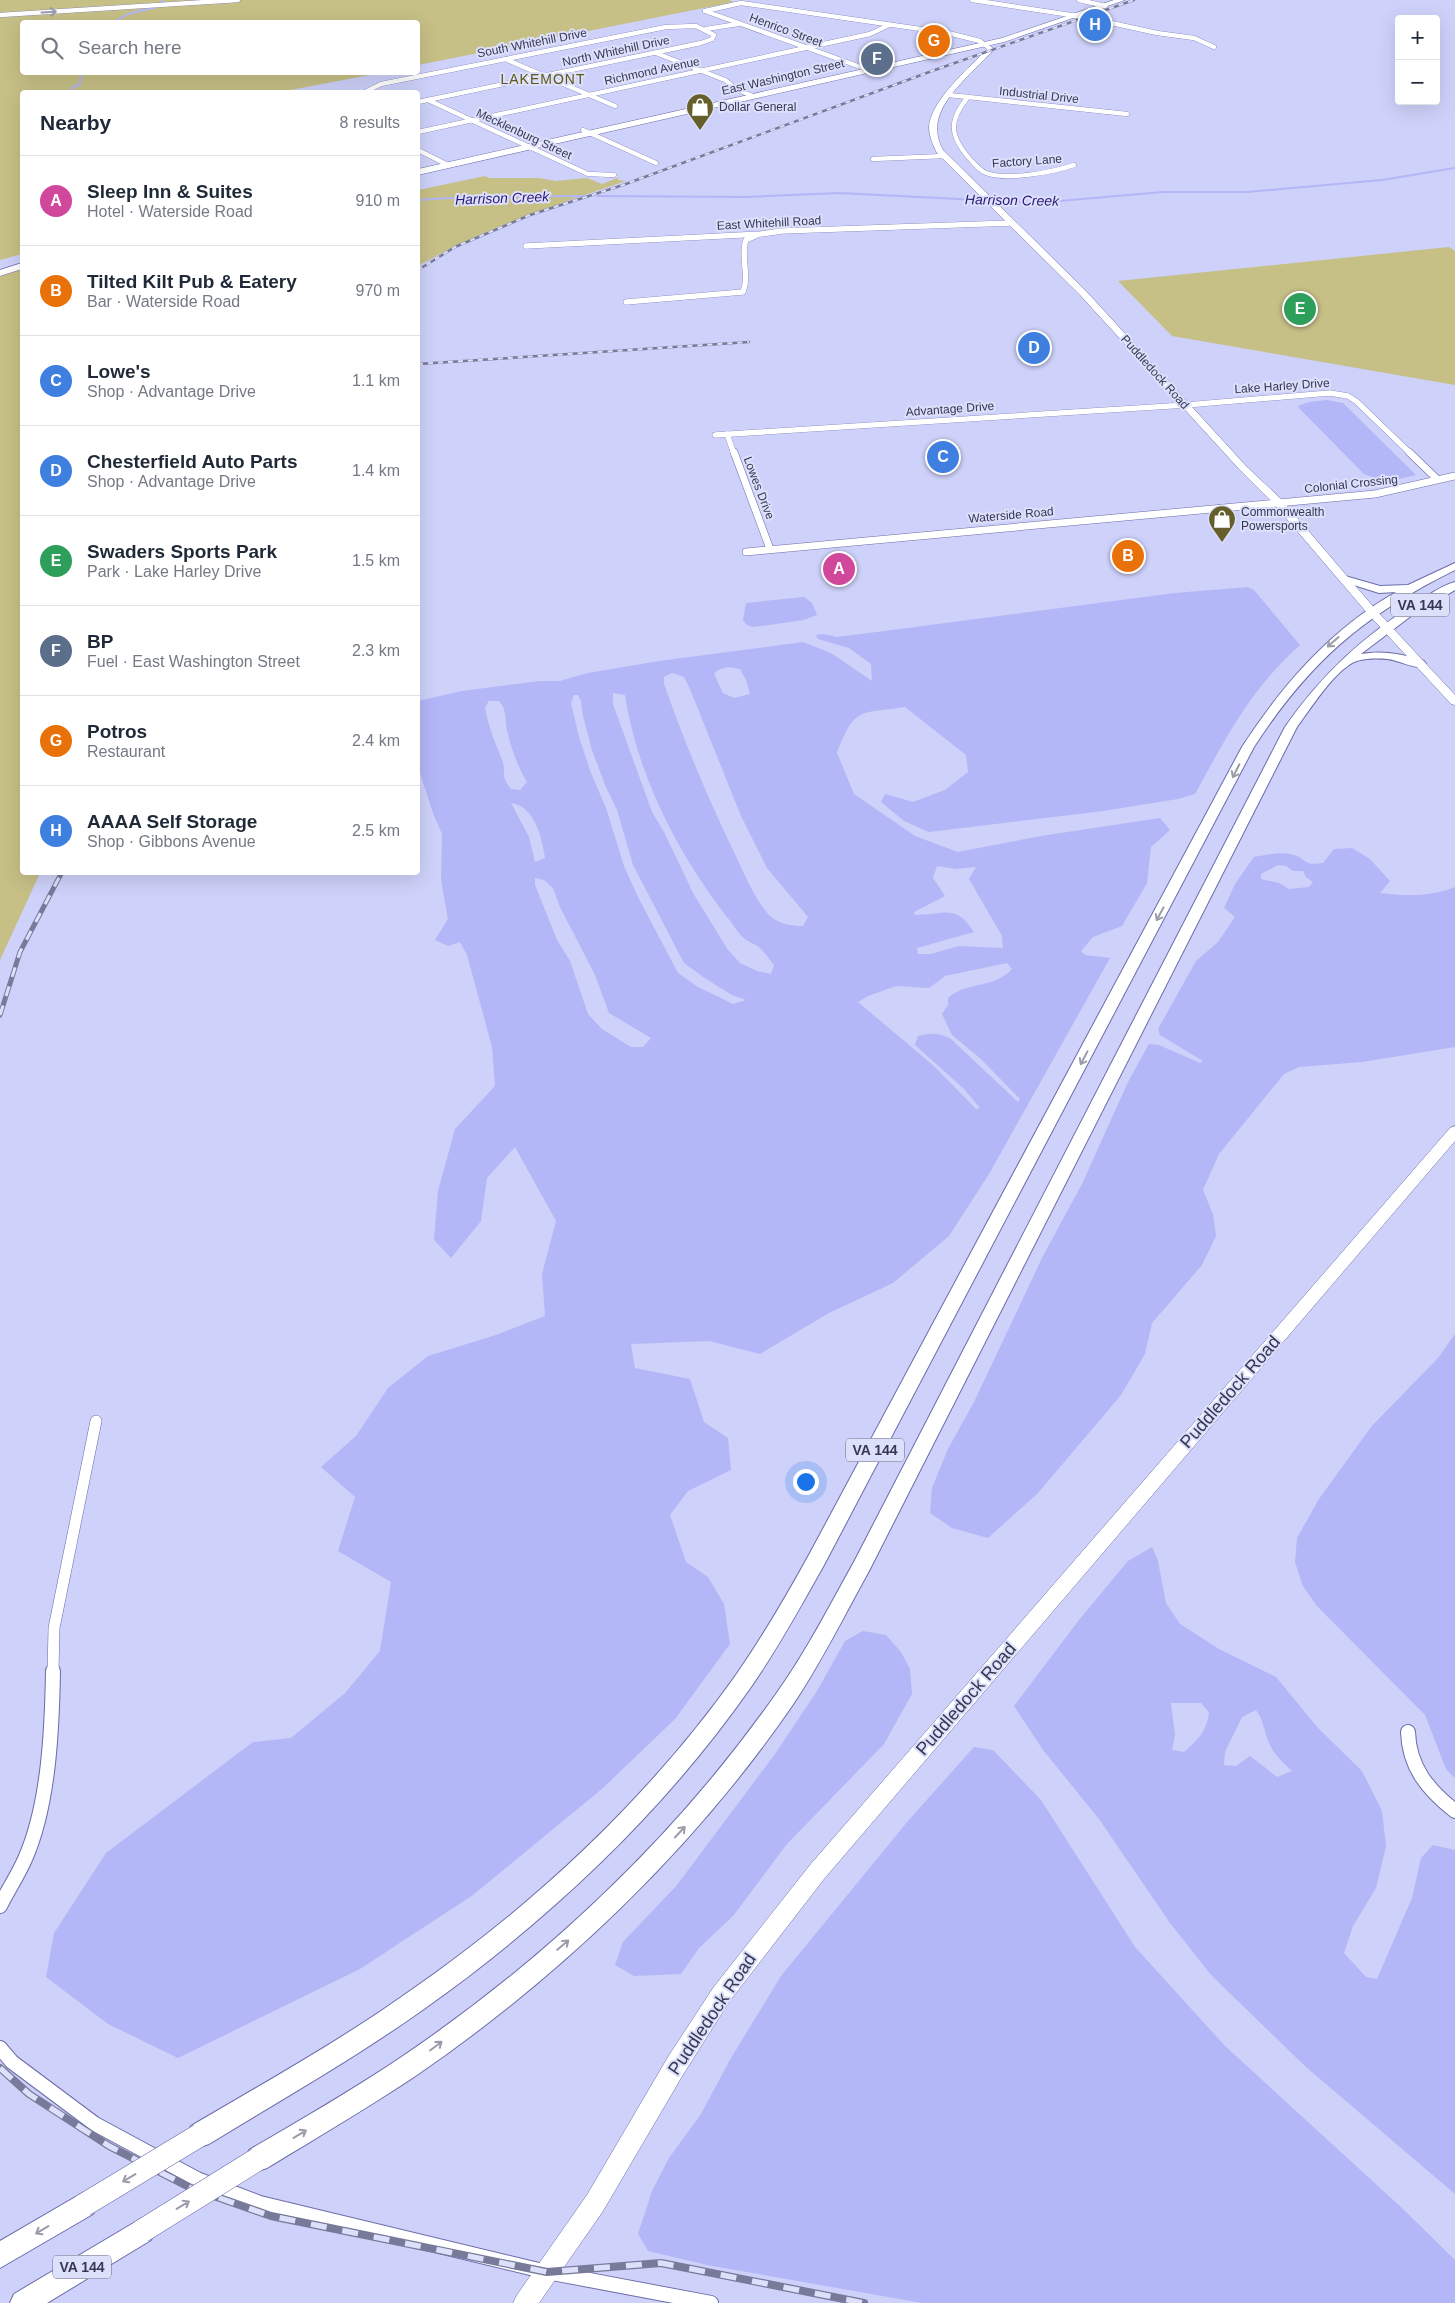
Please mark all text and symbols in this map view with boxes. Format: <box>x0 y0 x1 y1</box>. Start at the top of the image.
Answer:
pin: H <box>1079 6 1111 44</box>
one-way arrow <box>40 7 56 16</box>
street label: Henrico Street <box>748 10 825 50</box>
map controls <box>1395 15 1440 105</box>
button: + <box>1395 15 1440 60</box>
search box <box>20 20 420 75</box>
pin: G <box>918 22 950 60</box>
street label: South Whitehill Drive <box>476 25 588 60</box>
street label: North Whitehill Drive <box>561 33 671 69</box>
icon: search <box>38 34 66 62</box>
text: Search here <box>78 37 182 58</box>
pin: F <box>861 40 893 78</box>
street label: Richmond Avenue <box>603 54 701 88</box>
street label: East Washington Street <box>720 56 846 98</box>
button: − <box>1395 60 1440 105</box>
district label: LAKEMONT <box>500 71 586 87</box>
street label: Industrial Drive <box>998 84 1080 106</box>
shop icon: Dollar General <box>685 92 715 131</box>
place label: Dollar General <box>719 100 796 114</box>
street label: Mecklenburg Street <box>474 106 575 163</box>
text: Nearby <box>40 111 111 134</box>
text: 8 results <box>340 114 400 131</box>
street label: Factory Lane <box>992 152 1063 170</box>
text: Sleep Inn & Suites <box>87 181 253 202</box>
water label: Harrison Creek <box>455 188 550 208</box>
water label: Harrison Creek <box>965 191 1060 209</box>
text: A <box>50 192 62 209</box>
text: 910 m <box>356 192 400 209</box>
text: Hotel · Waterside Road <box>87 203 253 220</box>
street label: East Whitehill Road <box>716 213 822 233</box>
text: Tilted Kilt Pub & Eatery <box>87 271 297 292</box>
text: B <box>50 282 62 299</box>
text: 970 m <box>356 282 400 299</box>
pin: E <box>1284 290 1316 328</box>
text: Bar · Waterside Road <box>87 293 240 310</box>
pin: D <box>1018 329 1050 367</box>
street label: Puddledock Road <box>1118 332 1192 412</box>
text: Lowe's <box>87 361 151 382</box>
text: C <box>50 372 62 389</box>
text: 1.1 km <box>352 372 400 389</box>
street label: Lake Harley Drive <box>1234 376 1330 396</box>
text: Shop · Advantage Drive <box>87 383 256 400</box>
street label: Advantage Drive <box>905 399 995 419</box>
pin: C <box>927 438 959 476</box>
text: Chesterfield Auto Parts <box>87 451 297 472</box>
street label: Lowes Drive <box>741 455 777 522</box>
text: D <box>50 462 62 479</box>
text: 1.4 km <box>352 462 400 479</box>
street label: Colonial Crossing <box>1304 472 1398 496</box>
text: Shop · Advantage Drive <box>87 473 256 490</box>
street label: Waterside Road <box>968 504 1054 526</box>
shop icon: Commonwealth Powersports <box>1207 504 1237 543</box>
place label: Commonwealth Powersports <box>1241 505 1324 533</box>
pin: B <box>1112 537 1144 575</box>
text: Swaders Sports Park <box>87 541 277 562</box>
pin: A <box>823 550 855 588</box>
text: E <box>51 552 61 569</box>
text: 1.5 km <box>352 552 400 569</box>
text: Park · Lake Harley Drive <box>87 563 261 580</box>
road number: VA 144 <box>1391 594 1449 616</box>
text: BP <box>87 631 113 652</box>
one-way arrow <box>1327 636 1340 647</box>
text: F <box>51 642 61 659</box>
text: 2.3 km <box>352 642 400 659</box>
text: Fuel · East Washington Street <box>87 653 300 670</box>
text: Potros <box>87 721 147 742</box>
text: G <box>50 732 62 749</box>
text: 2.4 km <box>352 732 400 749</box>
text: Restaurant <box>87 743 165 760</box>
one-way arrow <box>1231 763 1241 778</box>
text: AAAA Self Storage <box>87 811 257 832</box>
text: H <box>50 822 62 839</box>
text: 2.5 km <box>352 822 400 839</box>
text: Shop · Gibbons Avenue <box>87 833 256 850</box>
one-way arrow <box>1155 906 1164 921</box>
one-way arrow <box>1079 1050 1089 1065</box>
street label: Puddledock Road <box>1176 1332 1284 1452</box>
road number: VA 144 <box>846 1438 904 1462</box>
your location <box>793 1469 819 1495</box>
street label: Puddledock Road <box>912 1639 1020 1759</box>
one-way arrow <box>674 1825 686 1838</box>
one-way arrow <box>557 1940 570 1951</box>
street label: Puddledock Road <box>664 1950 760 2078</box>
one-way arrow <box>429 2041 442 2052</box>
one-way arrow <box>292 2129 306 2139</box>
one-way arrow <box>122 2174 136 2184</box>
one-way arrow <box>176 2200 190 2210</box>
one-way arrow <box>35 2225 50 2235</box>
road number: VA 144 <box>53 2256 111 2278</box>

